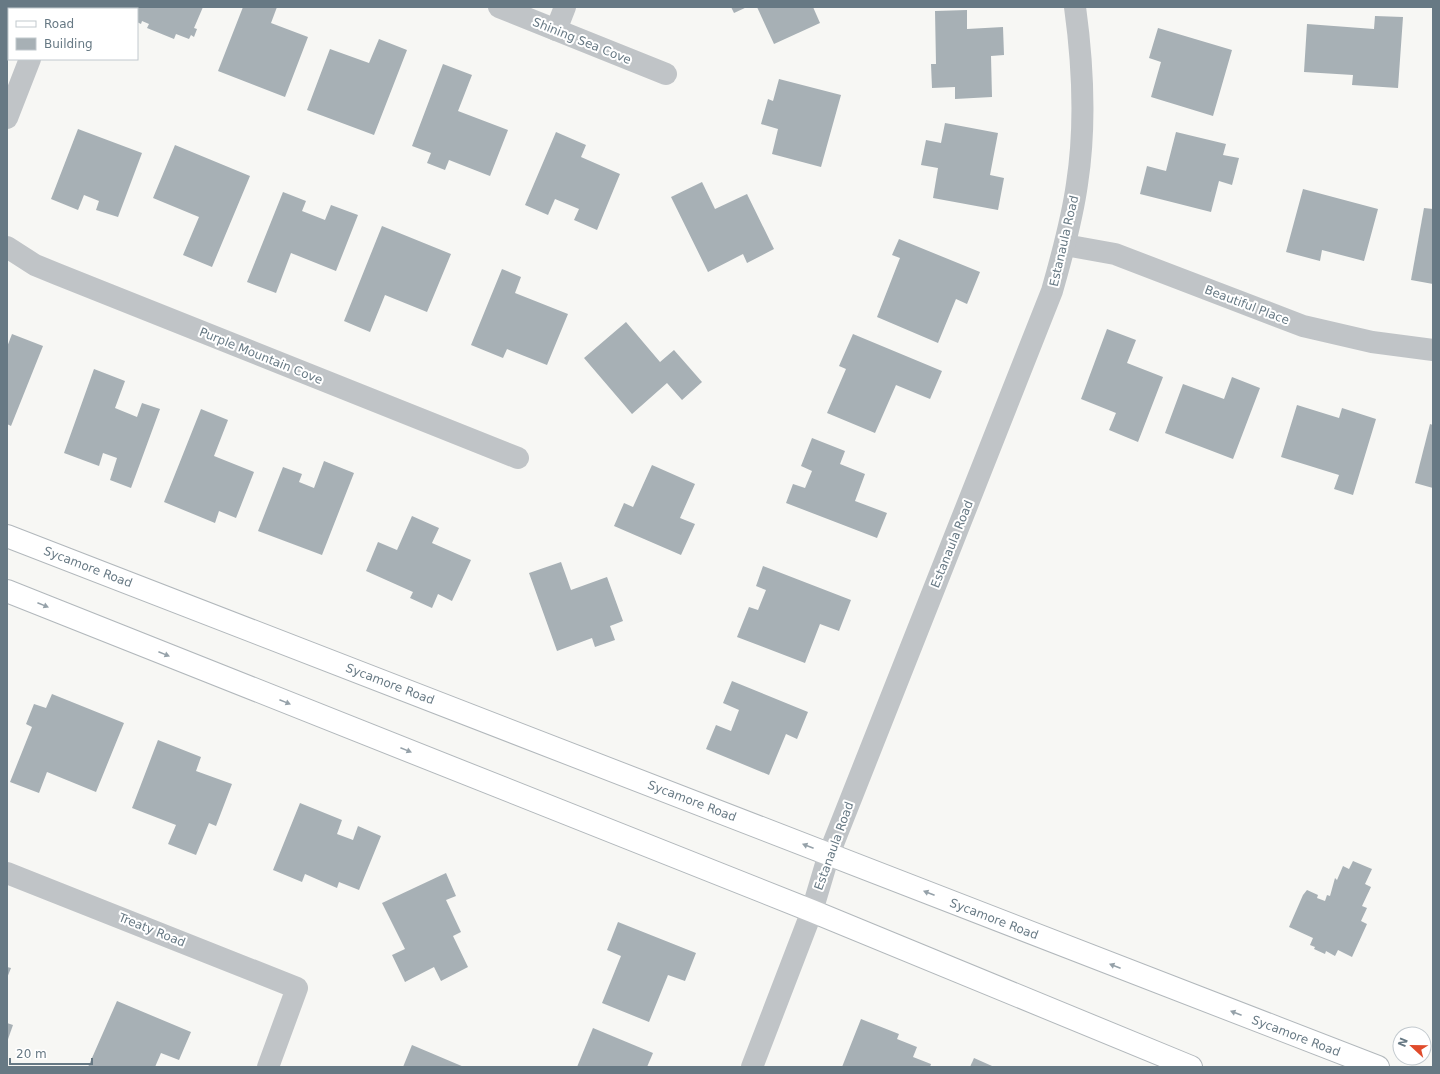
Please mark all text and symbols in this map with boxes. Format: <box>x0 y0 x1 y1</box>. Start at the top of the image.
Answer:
legend <box>8 8 138 60</box>
street label: Shining Sea Cove <box>531 15 633 67</box>
text: Road <box>44 17 74 31</box>
text: Building <box>44 37 93 51</box>
street label: Estanaula Road <box>1047 194 1081 288</box>
street label: Beautiful Place <box>1203 282 1291 328</box>
street label: Purple Mountain Cove <box>197 325 325 387</box>
street label: Estanaula Road <box>928 498 976 590</box>
street label: Sycamore Road <box>42 544 134 590</box>
one-way arrow <box>38 603 50 609</box>
one-way arrow <box>159 651 171 657</box>
street label: Sycamore Road <box>344 661 436 707</box>
one-way arrow <box>279 699 291 705</box>
one-way arrow <box>400 747 412 753</box>
street label: Sycamore Road <box>646 778 738 824</box>
street label: Estanaula Road <box>812 800 856 892</box>
one-way arrow <box>801 843 813 849</box>
one-way arrow <box>922 890 934 896</box>
street label: Sycamore Road <box>948 896 1040 942</box>
street label: Treaty Road <box>116 910 187 950</box>
one-way arrow <box>1110 963 1121 969</box>
one-way arrow <box>1230 1010 1242 1016</box>
street label: Sycamore Road <box>1250 1013 1342 1059</box>
north arrow <box>1392 1026 1432 1066</box>
text: N <box>1395 1036 1411 1049</box>
scale bar <box>10 1040 92 1066</box>
text: 20 m <box>16 1047 47 1061</box>

